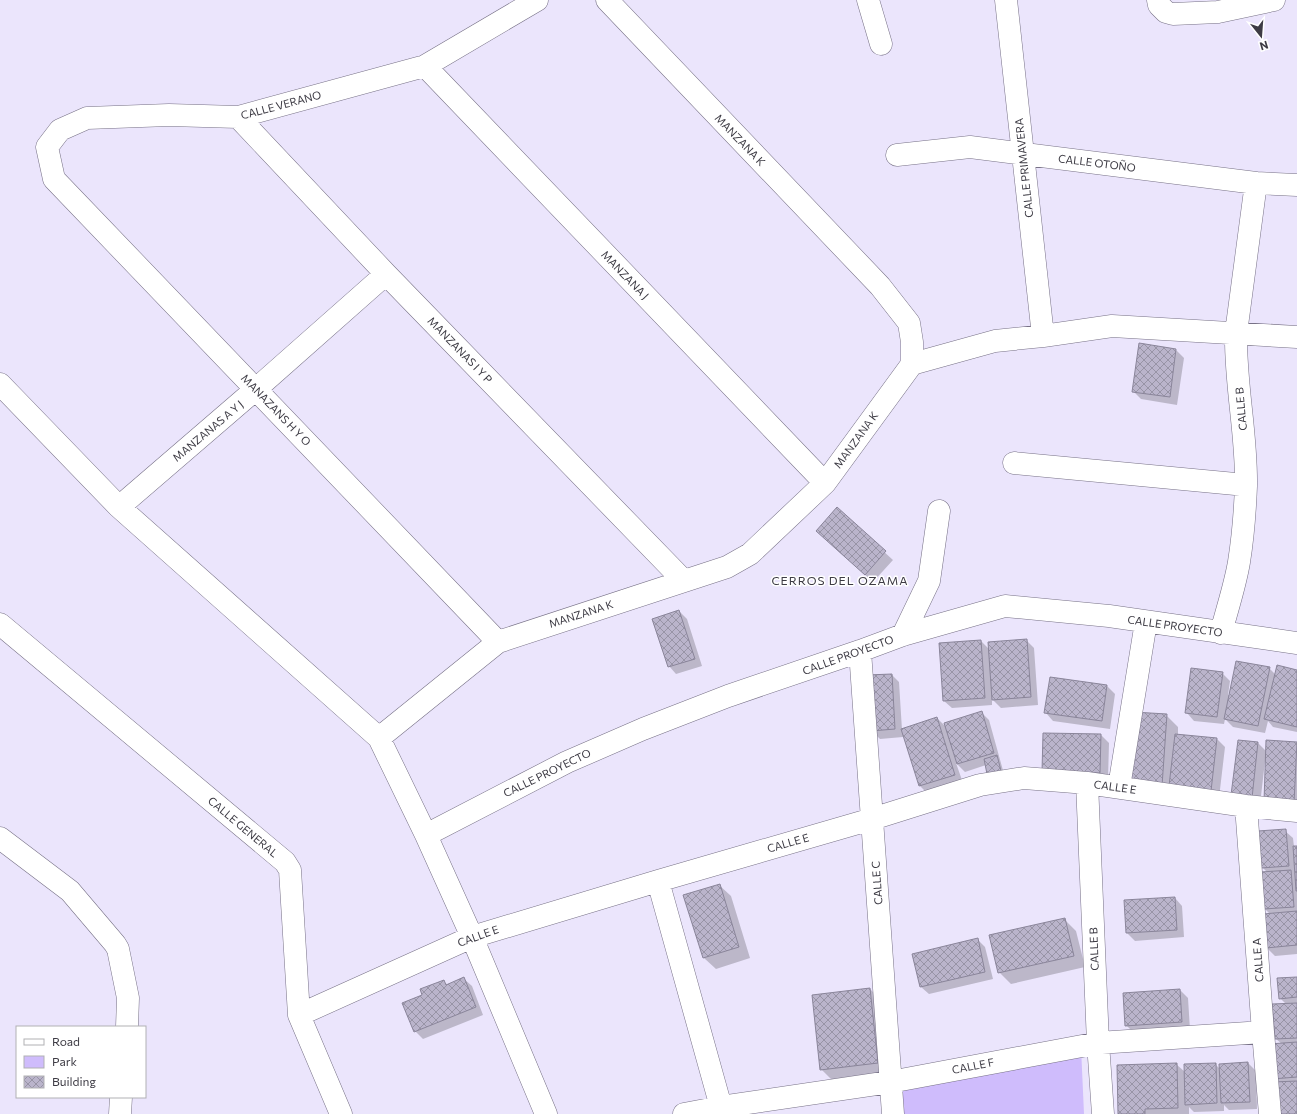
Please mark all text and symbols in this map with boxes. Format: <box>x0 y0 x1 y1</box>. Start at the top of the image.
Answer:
north arrow <box>1241 16 1281 56</box>
text: N <box>1258 39 1270 53</box>
street label: CALLE VERANO <box>239 88 322 121</box>
street label: MANZANA K <box>712 111 769 169</box>
street label: CALLE PRIMAVERA <box>1012 117 1035 218</box>
street label: CALLE OTOÑO <box>1058 151 1137 174</box>
street label: MANZANA J <box>598 248 652 302</box>
street label: MANZANAS I Y P <box>425 314 495 386</box>
street label: MANAZANS H Y O <box>239 371 314 448</box>
street label: CALLE B <box>1232 387 1249 431</box>
street label: MANZANAS A Y J <box>170 397 246 465</box>
street label: MANZANA K <box>831 408 881 471</box>
district label: CERROS DEL OZAMA <box>771 573 909 587</box>
street label: MANZANA K <box>547 597 615 630</box>
street label: CALLE PROYECTO <box>1127 612 1223 639</box>
street label: CALLE PROYECTO <box>801 632 895 677</box>
street label: CALLE PROYECTO <box>501 746 593 799</box>
street label: CALLE E <box>1093 777 1137 796</box>
street label: CALLE GENERAL <box>206 794 281 860</box>
street label: CALLE E <box>765 830 810 855</box>
street label: CALLE C <box>868 861 885 905</box>
street label: CALLE E <box>455 922 500 949</box>
street label: CALLE B <box>1086 927 1101 971</box>
street label: CALLE A <box>1249 937 1266 982</box>
legend <box>16 1026 146 1098</box>
text: Road <box>52 1034 80 1048</box>
text: Park <box>52 1054 78 1068</box>
street label: CALLE F <box>951 1055 995 1076</box>
text: Building <box>52 1074 96 1088</box>

